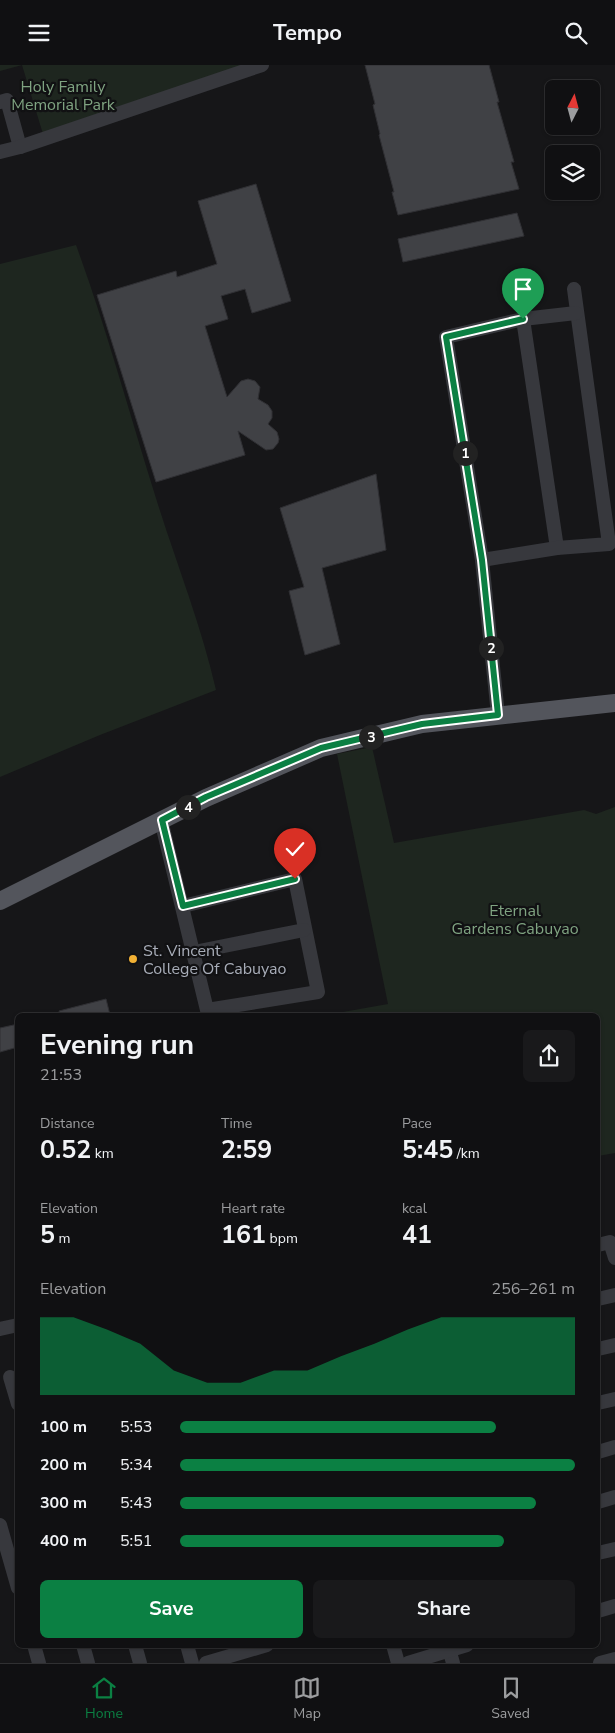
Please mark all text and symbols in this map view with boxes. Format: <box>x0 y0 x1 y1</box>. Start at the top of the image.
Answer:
text: Tempo <box>273 18 342 48</box>
icon: menu <box>25 19 53 47</box>
icon: search <box>562 19 590 47</box>
park label: Holy Family Memorial Park <box>11 76 116 116</box>
north arrow <box>545 80 600 135</box>
map controls <box>545 80 600 200</box>
button: layers <box>545 145 600 200</box>
pin <box>502 268 544 319</box>
icon: arrive <box>509 275 537 303</box>
pin: 1 <box>452 441 478 465</box>
text: 1 <box>461 444 470 463</box>
pin: 2 <box>478 635 504 661</box>
text: 2 <box>487 639 496 658</box>
pin: 3 <box>358 725 384 749</box>
text: 3 <box>367 728 376 747</box>
pin: 4 <box>176 795 200 819</box>
text: 4 <box>184 798 193 817</box>
pin <box>274 828 316 879</box>
icon: check <box>281 835 309 863</box>
park label: Eternal Gardens Cabuyao <box>451 900 579 940</box>
place label: St. Vincent College Of Cabuyao <box>143 940 287 980</box>
marker: St. Vincent College Of Cabuyao <box>127 953 139 965</box>
text: Evening run <box>40 1026 194 1064</box>
button: share <box>523 1030 575 1082</box>
text: 21:53 <box>40 1064 82 1086</box>
text: Distance <box>40 1114 94 1133</box>
text: Time <box>221 1114 252 1133</box>
text: Pace <box>402 1114 432 1133</box>
text: 0.52 <box>40 1133 91 1167</box>
text: 2:59 <box>221 1133 272 1167</box>
text: 5:45 <box>402 1133 453 1167</box>
text: km <box>91 1144 114 1163</box>
text: /km <box>453 1144 480 1163</box>
text: Elevation <box>40 1199 98 1218</box>
text: Heart rate <box>221 1199 285 1218</box>
text: kcal <box>402 1199 427 1218</box>
text: 5 <box>40 1218 55 1252</box>
text: 161 <box>221 1218 266 1252</box>
text: 41 <box>402 1218 432 1252</box>
text: m <box>55 1229 71 1248</box>
text: bpm <box>266 1229 298 1248</box>
text: Elevation <box>40 1278 106 1300</box>
text: 256–261 m <box>492 1278 575 1300</box>
text: 100 m <box>40 1416 87 1438</box>
text: 5:53 <box>120 1416 152 1438</box>
text: 200 m <box>40 1454 87 1476</box>
text: 5:34 <box>120 1454 152 1476</box>
text: 300 m <box>40 1492 87 1514</box>
text: 5:43 <box>120 1492 152 1514</box>
text: 400 m <box>40 1530 87 1552</box>
text: 5:51 <box>120 1530 152 1552</box>
button: Save <box>40 1580 303 1638</box>
button: Share <box>313 1580 575 1638</box>
tab: Home <box>85 1674 123 1723</box>
tab: Map <box>293 1674 321 1723</box>
tab: Saved <box>491 1674 530 1723</box>

